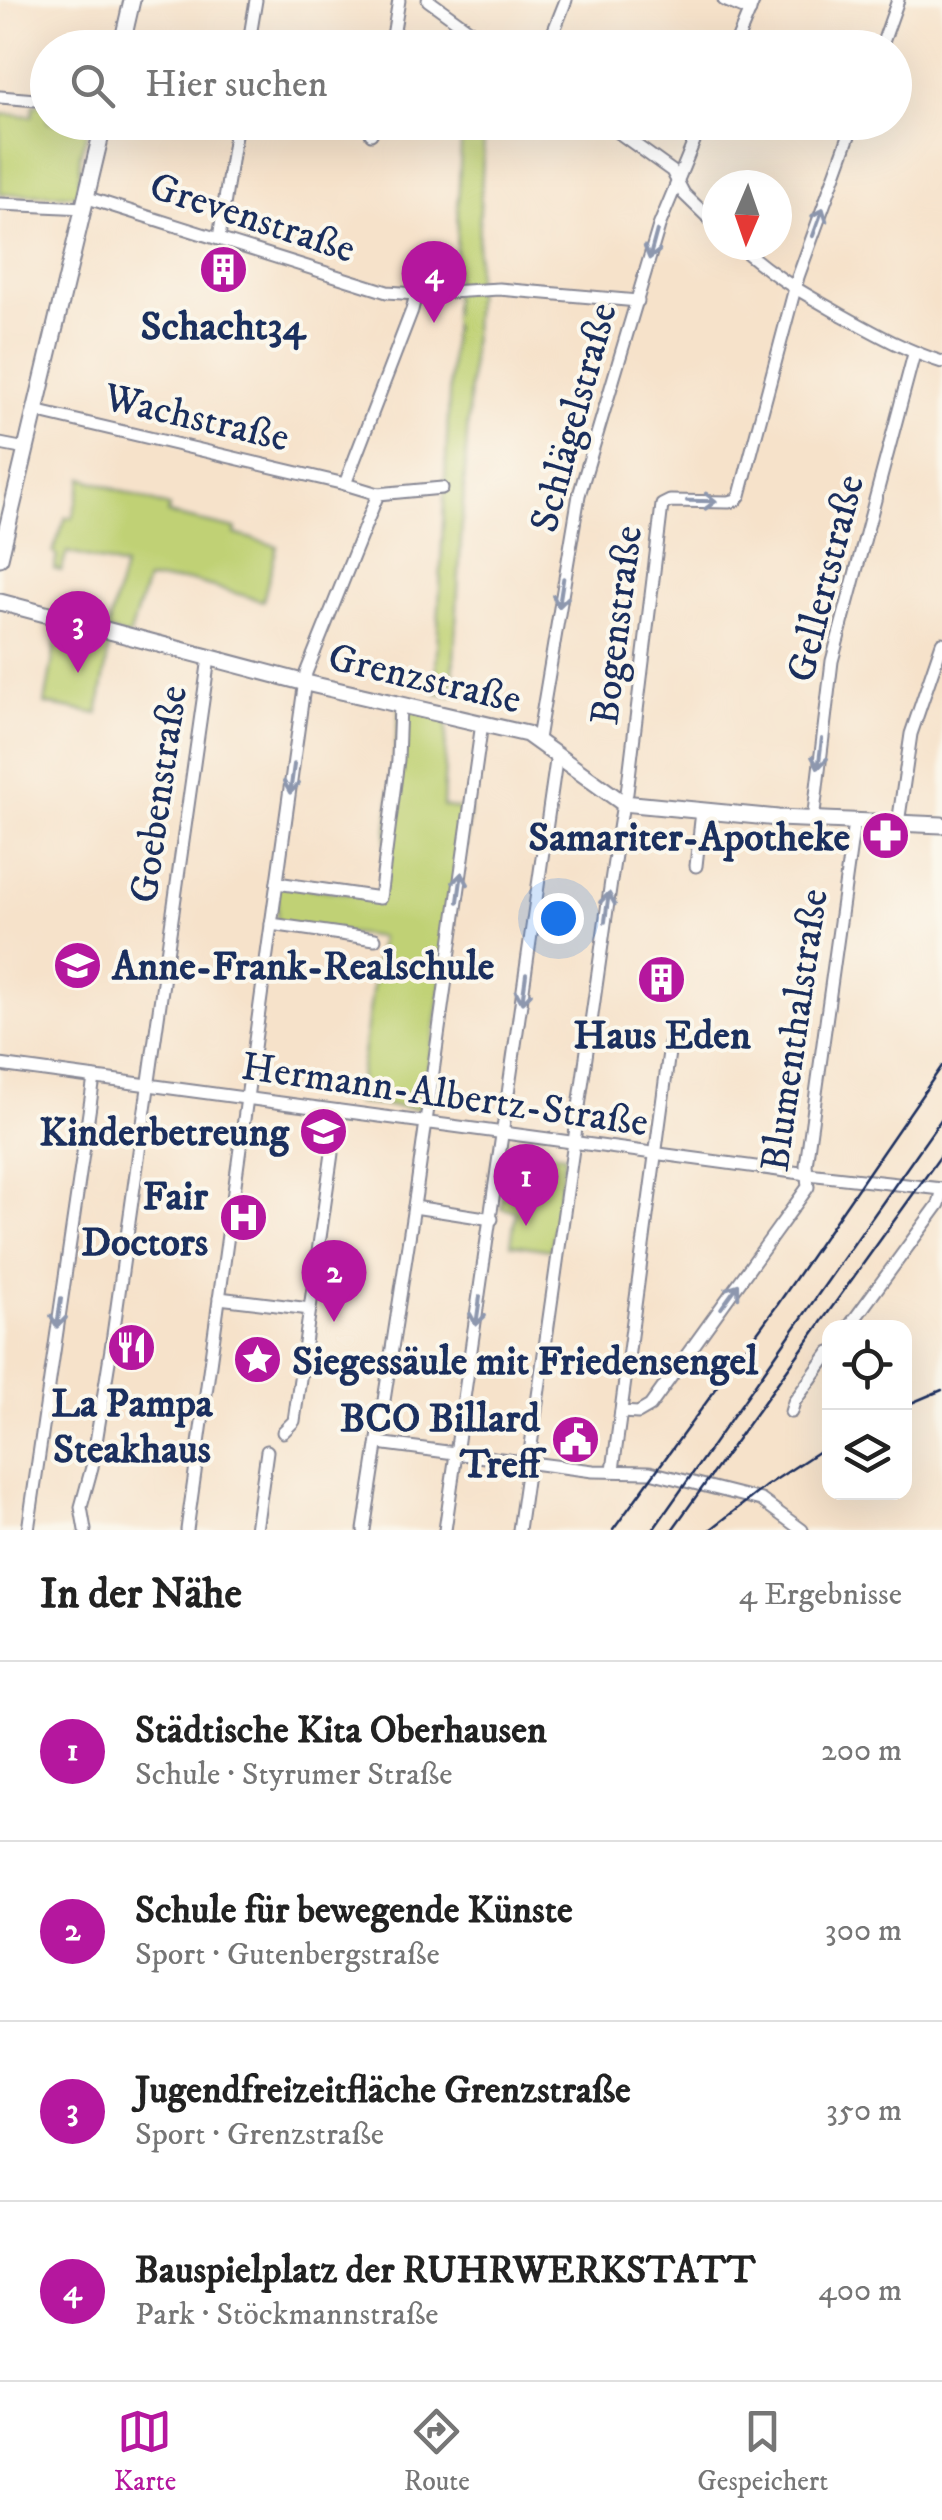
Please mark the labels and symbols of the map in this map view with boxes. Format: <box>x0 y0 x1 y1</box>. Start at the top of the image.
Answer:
street label: Grevenstraße <box>143 162 361 276</box>
north arrow <box>702 170 792 260</box>
one-way arrow <box>810 208 828 239</box>
one-way arrow <box>643 229 662 260</box>
pin: 4 <box>402 240 466 323</box>
building icon: Schacht34 <box>197 244 249 296</box>
street label: Schlägelstraße <box>520 298 629 538</box>
place label: Schacht34 <box>141 303 307 353</box>
street label: Wachstraße <box>98 373 294 464</box>
street label: Gellertstraße <box>777 470 877 687</box>
one-way arrow <box>685 492 717 511</box>
street label: Bogenstraße <box>581 523 655 728</box>
one-way arrow <box>552 576 570 608</box>
pin: 3 <box>46 590 110 673</box>
street label: Grenzstraße <box>323 633 526 726</box>
street label: Goebenstraße <box>120 683 200 906</box>
one-way arrow <box>810 738 828 770</box>
one-way arrow <box>282 763 300 795</box>
pharmacy icon: Samariter-Apotheke <box>859 810 911 862</box>
place label: Samariter-Apotheke <box>528 814 850 864</box>
one-way arrow <box>451 872 469 904</box>
street label: Blumenthalstraße <box>751 886 841 1175</box>
one-way arrow <box>599 892 617 924</box>
your location <box>533 893 584 944</box>
school or university icon: Anne-Frank-Realschule <box>51 939 103 991</box>
place label: Anne-Frank-Realschule <box>111 943 495 993</box>
building icon: Haus Eden <box>636 953 688 1005</box>
one-way arrow <box>514 973 532 1005</box>
place label: Haus Eden <box>573 1012 751 1062</box>
street label: Hermann-Albertz-Straße <box>238 1043 651 1149</box>
school or university icon: Kinderbetreung <box>298 1105 350 1157</box>
place label: Kinderbetreung <box>39 1109 291 1159</box>
pin: 1 <box>494 1144 558 1226</box>
place label: Fair Doctors <box>81 1173 209 1269</box>
hospital icon: Fair Doctors <box>217 1192 269 1244</box>
pin: 2 <box>302 1240 366 1322</box>
one-way arrow <box>719 1283 740 1310</box>
one-way arrow <box>469 1294 487 1327</box>
one-way arrow <box>50 1296 68 1329</box>
restaurant icon: La Pampa Steakhaus <box>106 1321 158 1373</box>
place icon: Siegessäule mit Friedensengel <box>231 1334 283 1386</box>
place label: Siegessäule mit Friedensengel <box>292 1338 759 1388</box>
place label: La Pampa Steakhaus <box>51 1380 214 1476</box>
place label: BCO Billard Treff <box>340 1395 547 1491</box>
public building icon: BCO Billard Treff <box>549 1414 601 1466</box>

